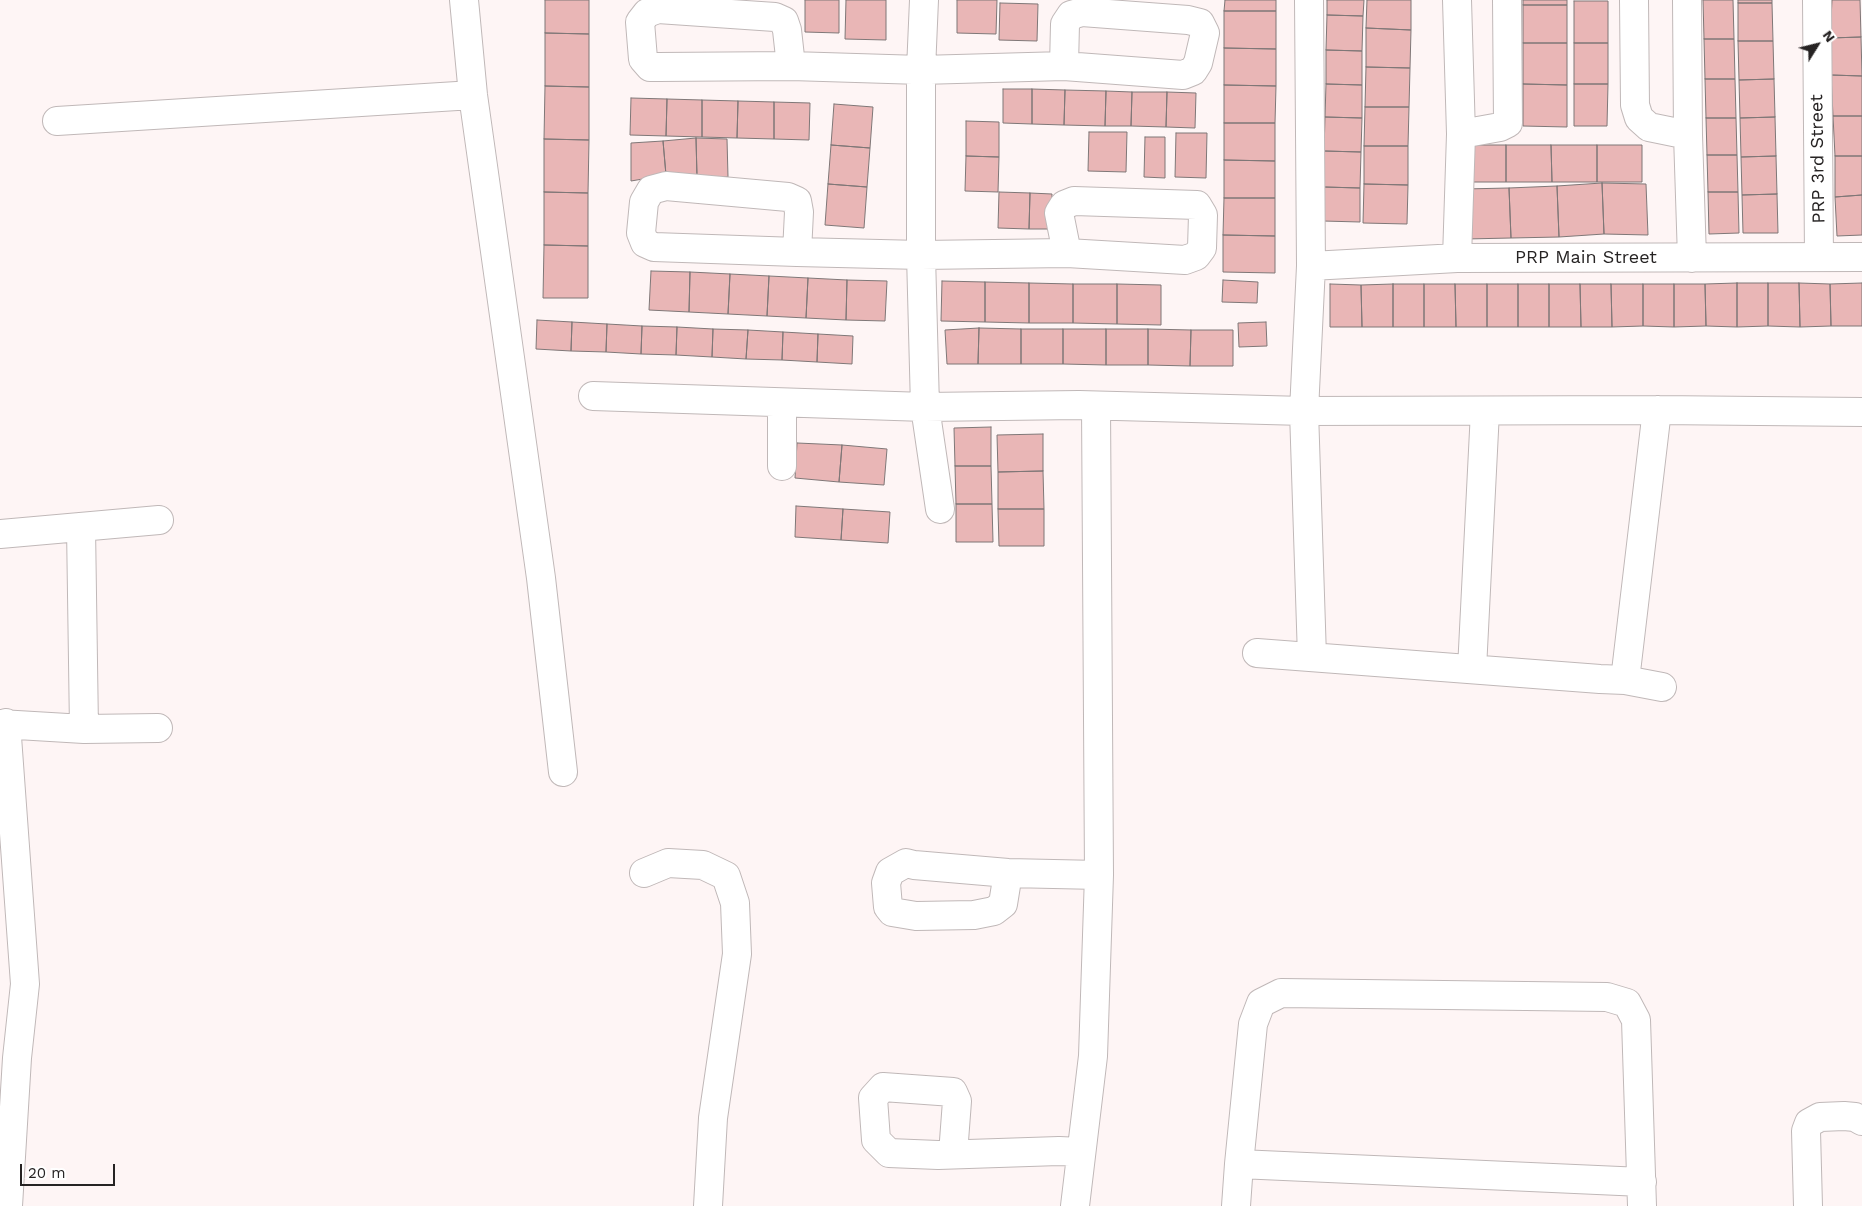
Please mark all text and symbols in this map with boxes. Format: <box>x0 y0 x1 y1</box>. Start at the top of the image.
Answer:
north arrow <box>1792 20 1842 70</box>
text: N <box>1820 27 1839 45</box>
street label: PRP 3rd Street <box>1806 94 1830 224</box>
street label: PRP Main Street <box>1515 247 1657 269</box>
scale bar <box>22 1154 118 1186</box>
text: 20 m <box>28 1164 66 1182</box>

